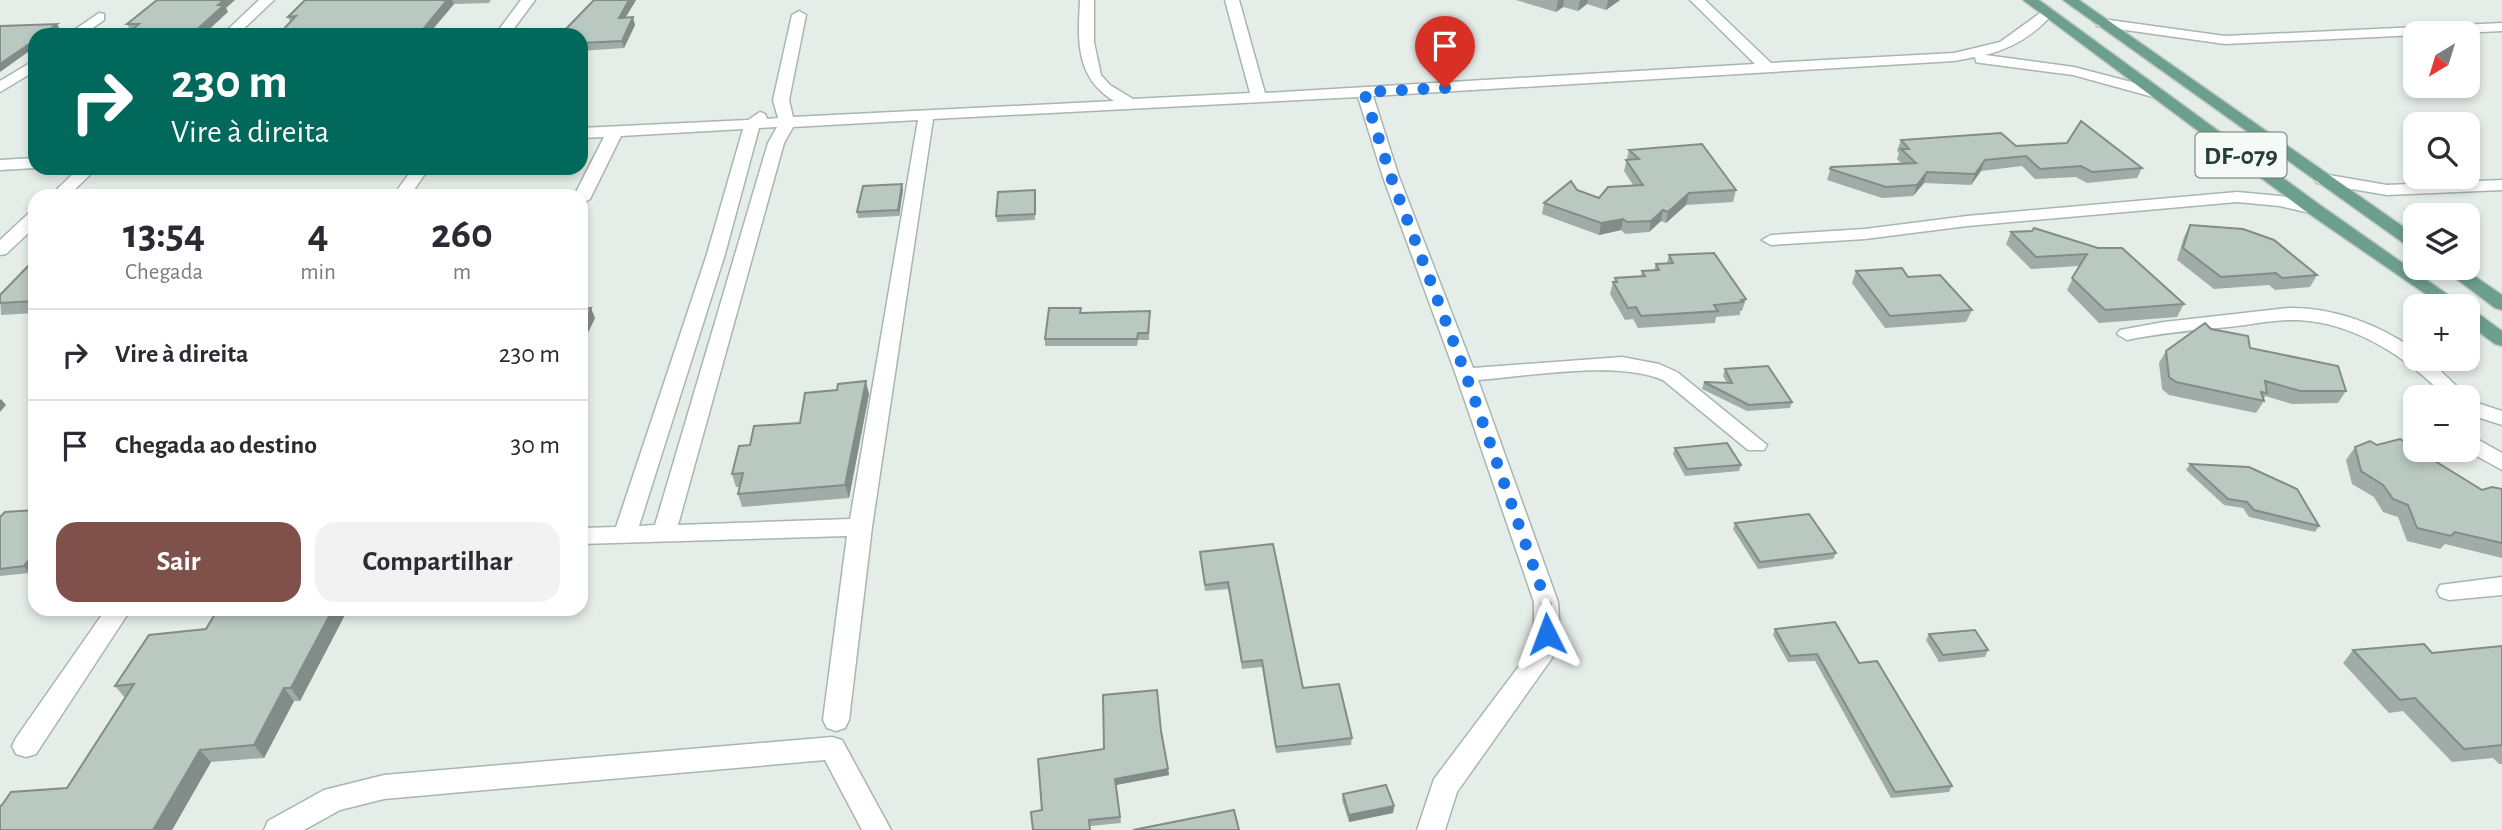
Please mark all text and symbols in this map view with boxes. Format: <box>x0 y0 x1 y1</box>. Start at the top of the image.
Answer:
pin <box>1415 16 1475 88</box>
north arrow <box>2403 21 2480 98</box>
map controls <box>2403 21 2480 462</box>
icon: arrive <box>1426 27 1464 65</box>
icon: right <box>56 56 147 147</box>
text: 230 m <box>171 58 288 107</box>
button: search <box>2403 112 2480 189</box>
text: Vire à direita <box>171 116 329 148</box>
road number: DF-079 <box>2196 132 2286 178</box>
button: layers <box>2403 203 2480 280</box>
text: 13:54 <box>123 213 205 255</box>
text: 4 <box>308 213 329 255</box>
text: 260 <box>431 213 493 255</box>
text: Chegada <box>125 261 203 284</box>
text: min <box>300 261 336 284</box>
text: m <box>453 261 471 284</box>
button: + <box>2403 294 2480 371</box>
icon: right <box>56 336 94 374</box>
text: Vire à direita <box>115 341 249 367</box>
text: 230 m <box>499 341 560 367</box>
button: − <box>2403 385 2480 462</box>
icon: arrive <box>56 427 94 465</box>
text: Chegada ao destino <box>115 432 317 458</box>
text: 30 m <box>510 432 560 458</box>
button: Sair <box>56 522 301 602</box>
button: Compartilhar <box>315 522 560 602</box>
position arrow <box>1510 597 1584 671</box>

